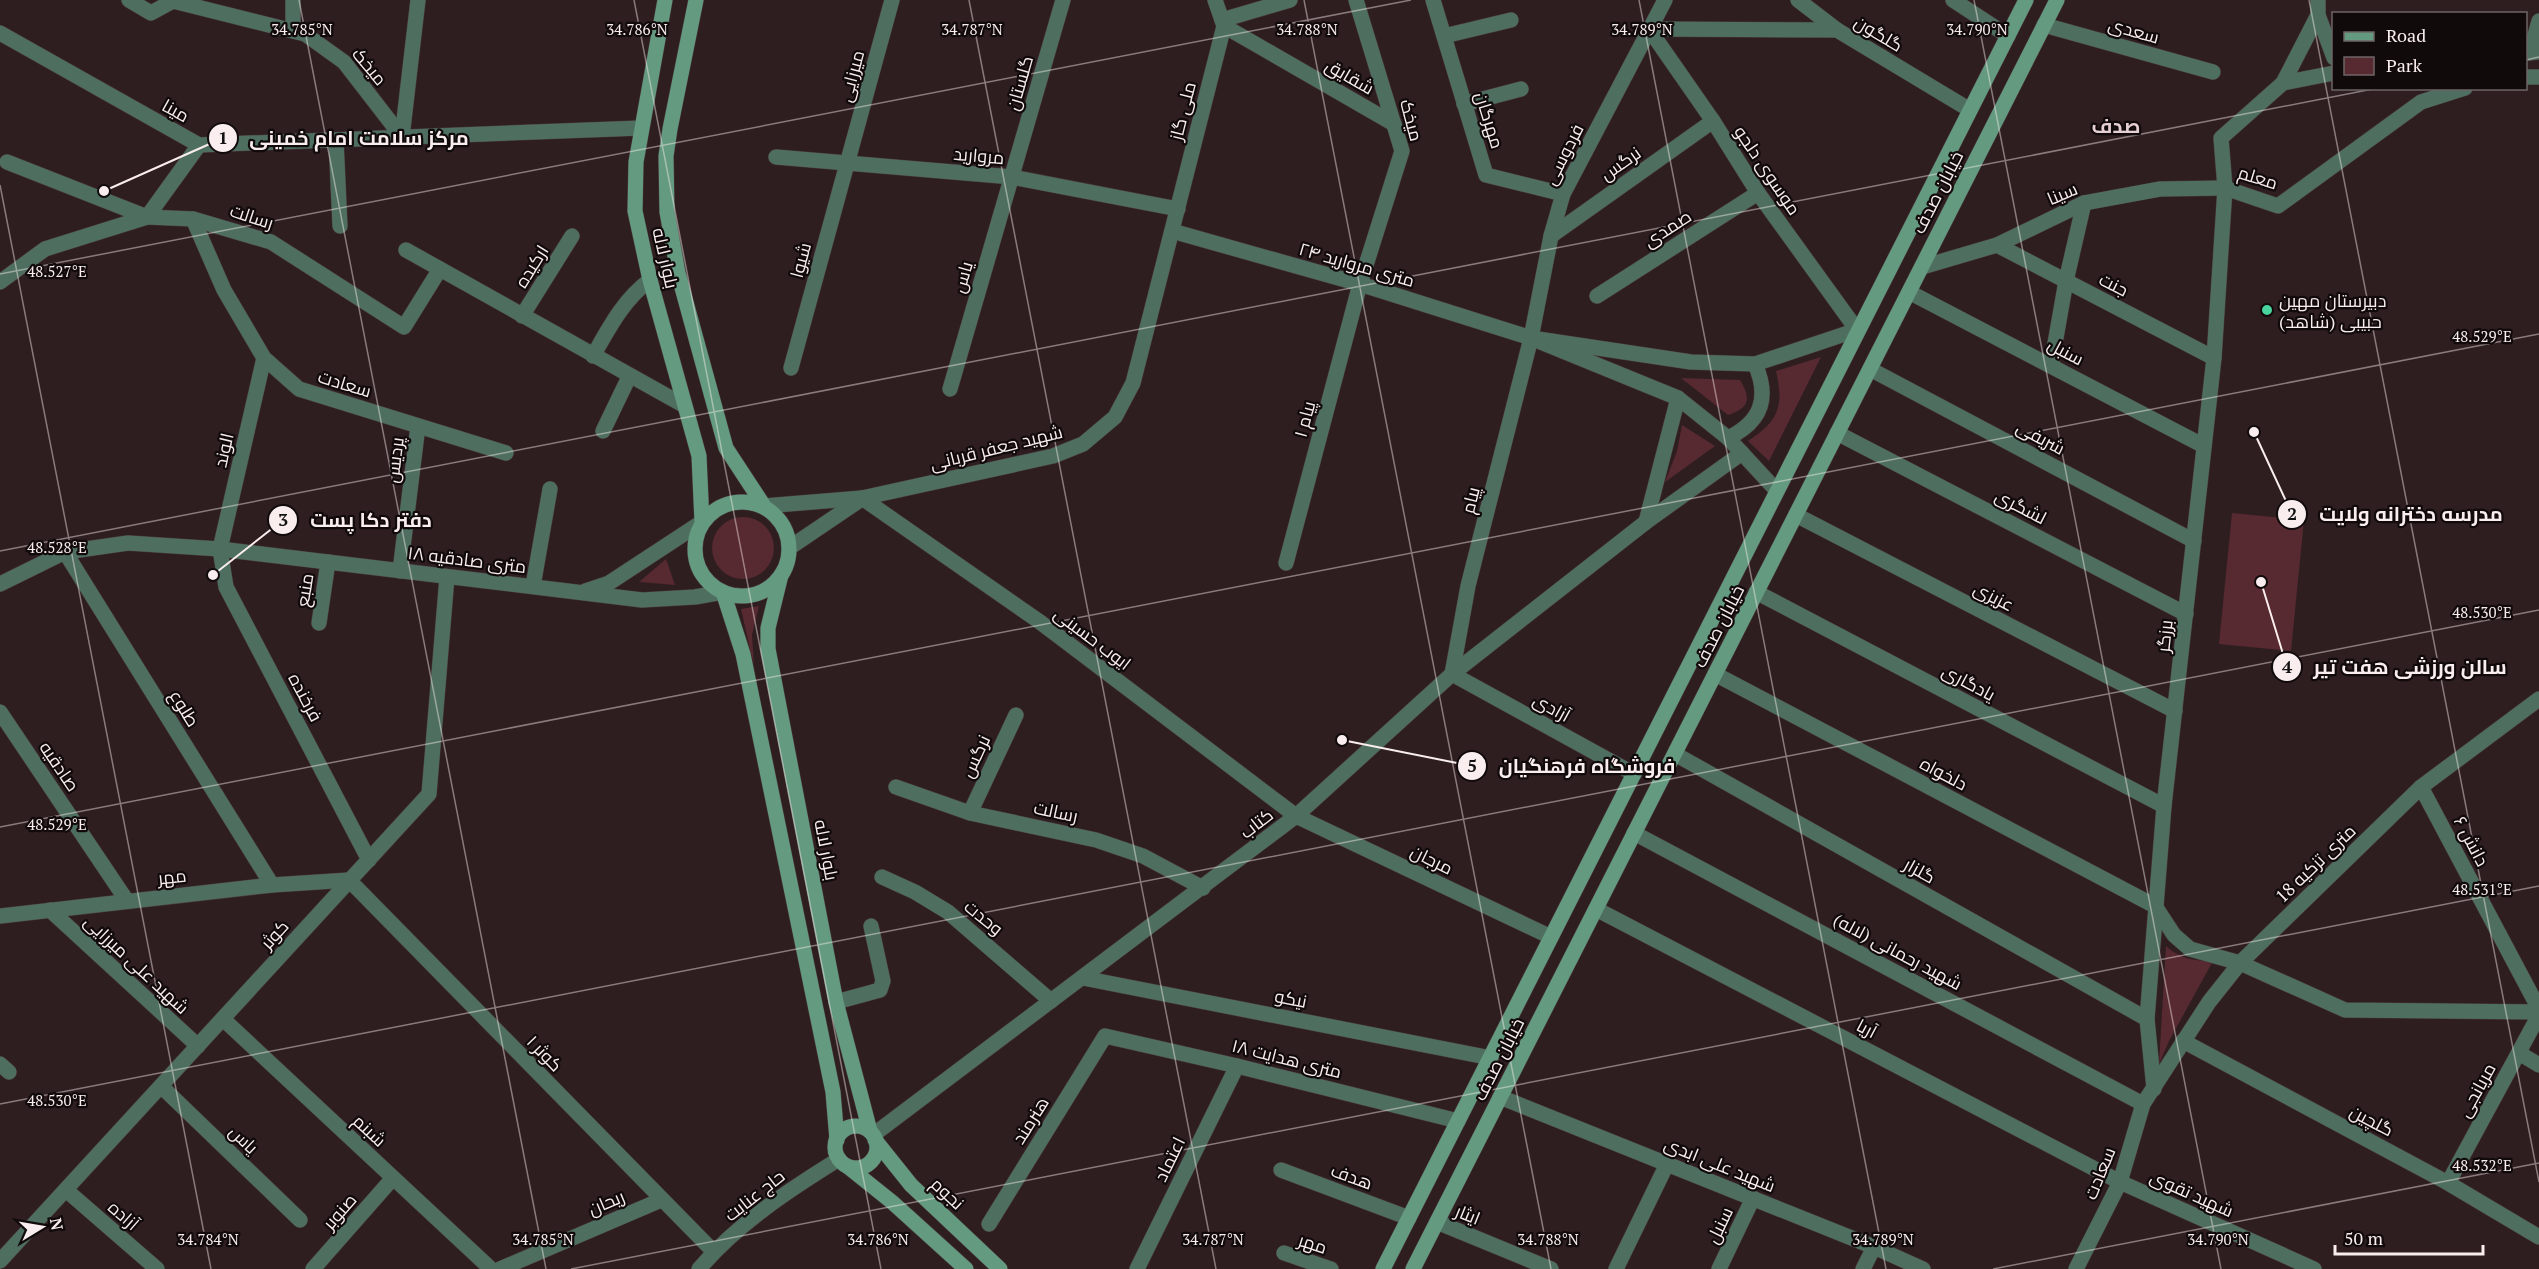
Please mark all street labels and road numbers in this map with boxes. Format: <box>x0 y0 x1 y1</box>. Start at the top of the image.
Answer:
street label: گلگون <box>1850 9 1908 57</box>
street label: سعدی <box>2106 11 2162 49</box>
street label: میخک <box>347 42 393 90</box>
street label: میرزایی <box>833 48 869 104</box>
street label: شقایق <box>1321 52 1379 100</box>
street label: گلستان <box>1000 53 1038 113</box>
street label: ملی گاز <box>1163 79 1201 144</box>
street label: مهرگان <box>1470 89 1510 151</box>
street label: مینا <box>158 93 194 127</box>
street label: میخک <box>1395 96 1429 144</box>
street label: فردوسی <box>1537 119 1589 189</box>
street label: موسوی دلجو <box>1729 121 1807 219</box>
street label: نرگس <box>1595 140 1645 186</box>
street label: مروارید <box>953 141 1005 169</box>
street label: خیابان صدف <box>1906 146 1968 238</box>
street label: معلم <box>2235 160 2281 195</box>
street label: سینا <box>2043 176 2081 210</box>
street label: رسالت <box>227 198 277 234</box>
street label: صمدی <box>1638 204 1696 252</box>
street label: بلوار لاله <box>647 225 685 291</box>
street label: ۲۴ متری مروارید <box>1296 236 1418 292</box>
street label: ارکیده <box>509 240 553 292</box>
street label: شیوا <box>784 240 816 280</box>
street label: یاس <box>946 258 978 296</box>
street label: جنت <box>2095 266 2133 302</box>
street label: سنبل <box>2044 331 2088 371</box>
street label: سعادت <box>315 364 375 402</box>
street label: پیام ۱ <box>1288 398 1321 440</box>
street label: شریفی <box>2012 414 2070 460</box>
street label: شهید جعفر قربانی <box>927 419 1065 475</box>
street label: الوند <box>207 430 239 470</box>
street label: پردیس <box>379 435 410 484</box>
street label: لشگری <box>1991 483 2051 529</box>
street label: پیام <box>1455 484 1486 516</box>
street label: ۱۸ متری صادقیه <box>406 540 528 578</box>
street label: منبع <box>290 572 319 609</box>
street label: عزیزی <box>1970 576 2018 616</box>
street label: خیابان صدف <box>1687 580 1749 672</box>
street label: ایوب حسینی <box>1050 601 1136 675</box>
street label: برزگر <box>2150 619 2178 654</box>
street label: یادگاری <box>1938 658 2000 706</box>
street label: فرخنده <box>283 669 329 725</box>
street label: طلوع <box>164 685 206 732</box>
street label: آزادی <box>1529 687 1575 727</box>
street label: نرگس <box>955 731 995 781</box>
street label: صادقیه <box>35 736 85 796</box>
street label: دلخواه <box>1916 751 1972 795</box>
street label: رسالت <box>1032 795 1080 827</box>
street label: کتاب <box>1234 802 1278 844</box>
street label: دانش ۶ <box>2449 812 2495 870</box>
street label: بلوار لاله <box>809 817 845 883</box>
street label: 18 متری تزکیه <box>2269 818 2361 908</box>
street label: مرجان <box>1407 839 1457 879</box>
street label: گلزار <box>1899 851 1940 888</box>
street label: مهر <box>155 863 188 890</box>
street label: وحدت <box>959 894 1009 940</box>
street label: شهید رحمانی (لاله) <box>1829 907 1967 995</box>
street label: شهید علی میرزایی <box>79 909 195 1019</box>
street label: کوثر <box>254 914 294 955</box>
street label: نیکو <box>1273 983 1309 1013</box>
street label: خیابان صدف <box>1467 1013 1529 1105</box>
street label: آریا <box>1853 1013 1881 1043</box>
street label: کوثر ۱ <box>522 1030 568 1076</box>
street label: ۱۸ متری هدایت <box>1230 1033 1344 1083</box>
street label: مریانجی <box>2451 1059 2501 1121</box>
street label: هنرمند <box>1006 1092 1054 1148</box>
street label: گلچین <box>2345 1099 2398 1142</box>
street label: شبنم <box>347 1108 392 1152</box>
street label: یاس <box>224 1119 264 1159</box>
street label: شهید علی ابدی <box>1661 1131 1779 1197</box>
street label: اعتماد <box>1148 1133 1190 1185</box>
street label: سعادت <box>2078 1143 2120 1203</box>
street label: هدف <box>1328 1157 1376 1195</box>
street label: حاج عنایت <box>719 1164 790 1227</box>
street label: شهید تقوی <box>2147 1164 2237 1222</box>
street label: نجوم <box>925 1171 970 1215</box>
street label: ریحان <box>584 1184 628 1220</box>
street label: صنوبر <box>316 1188 361 1235</box>
street label: آزاده <box>103 1195 145 1235</box>
street label: ایثار <box>1451 1198 1484 1230</box>
street label: سنبل <box>1700 1203 1738 1247</box>
street label: مهر <box>1295 1227 1330 1259</box>

